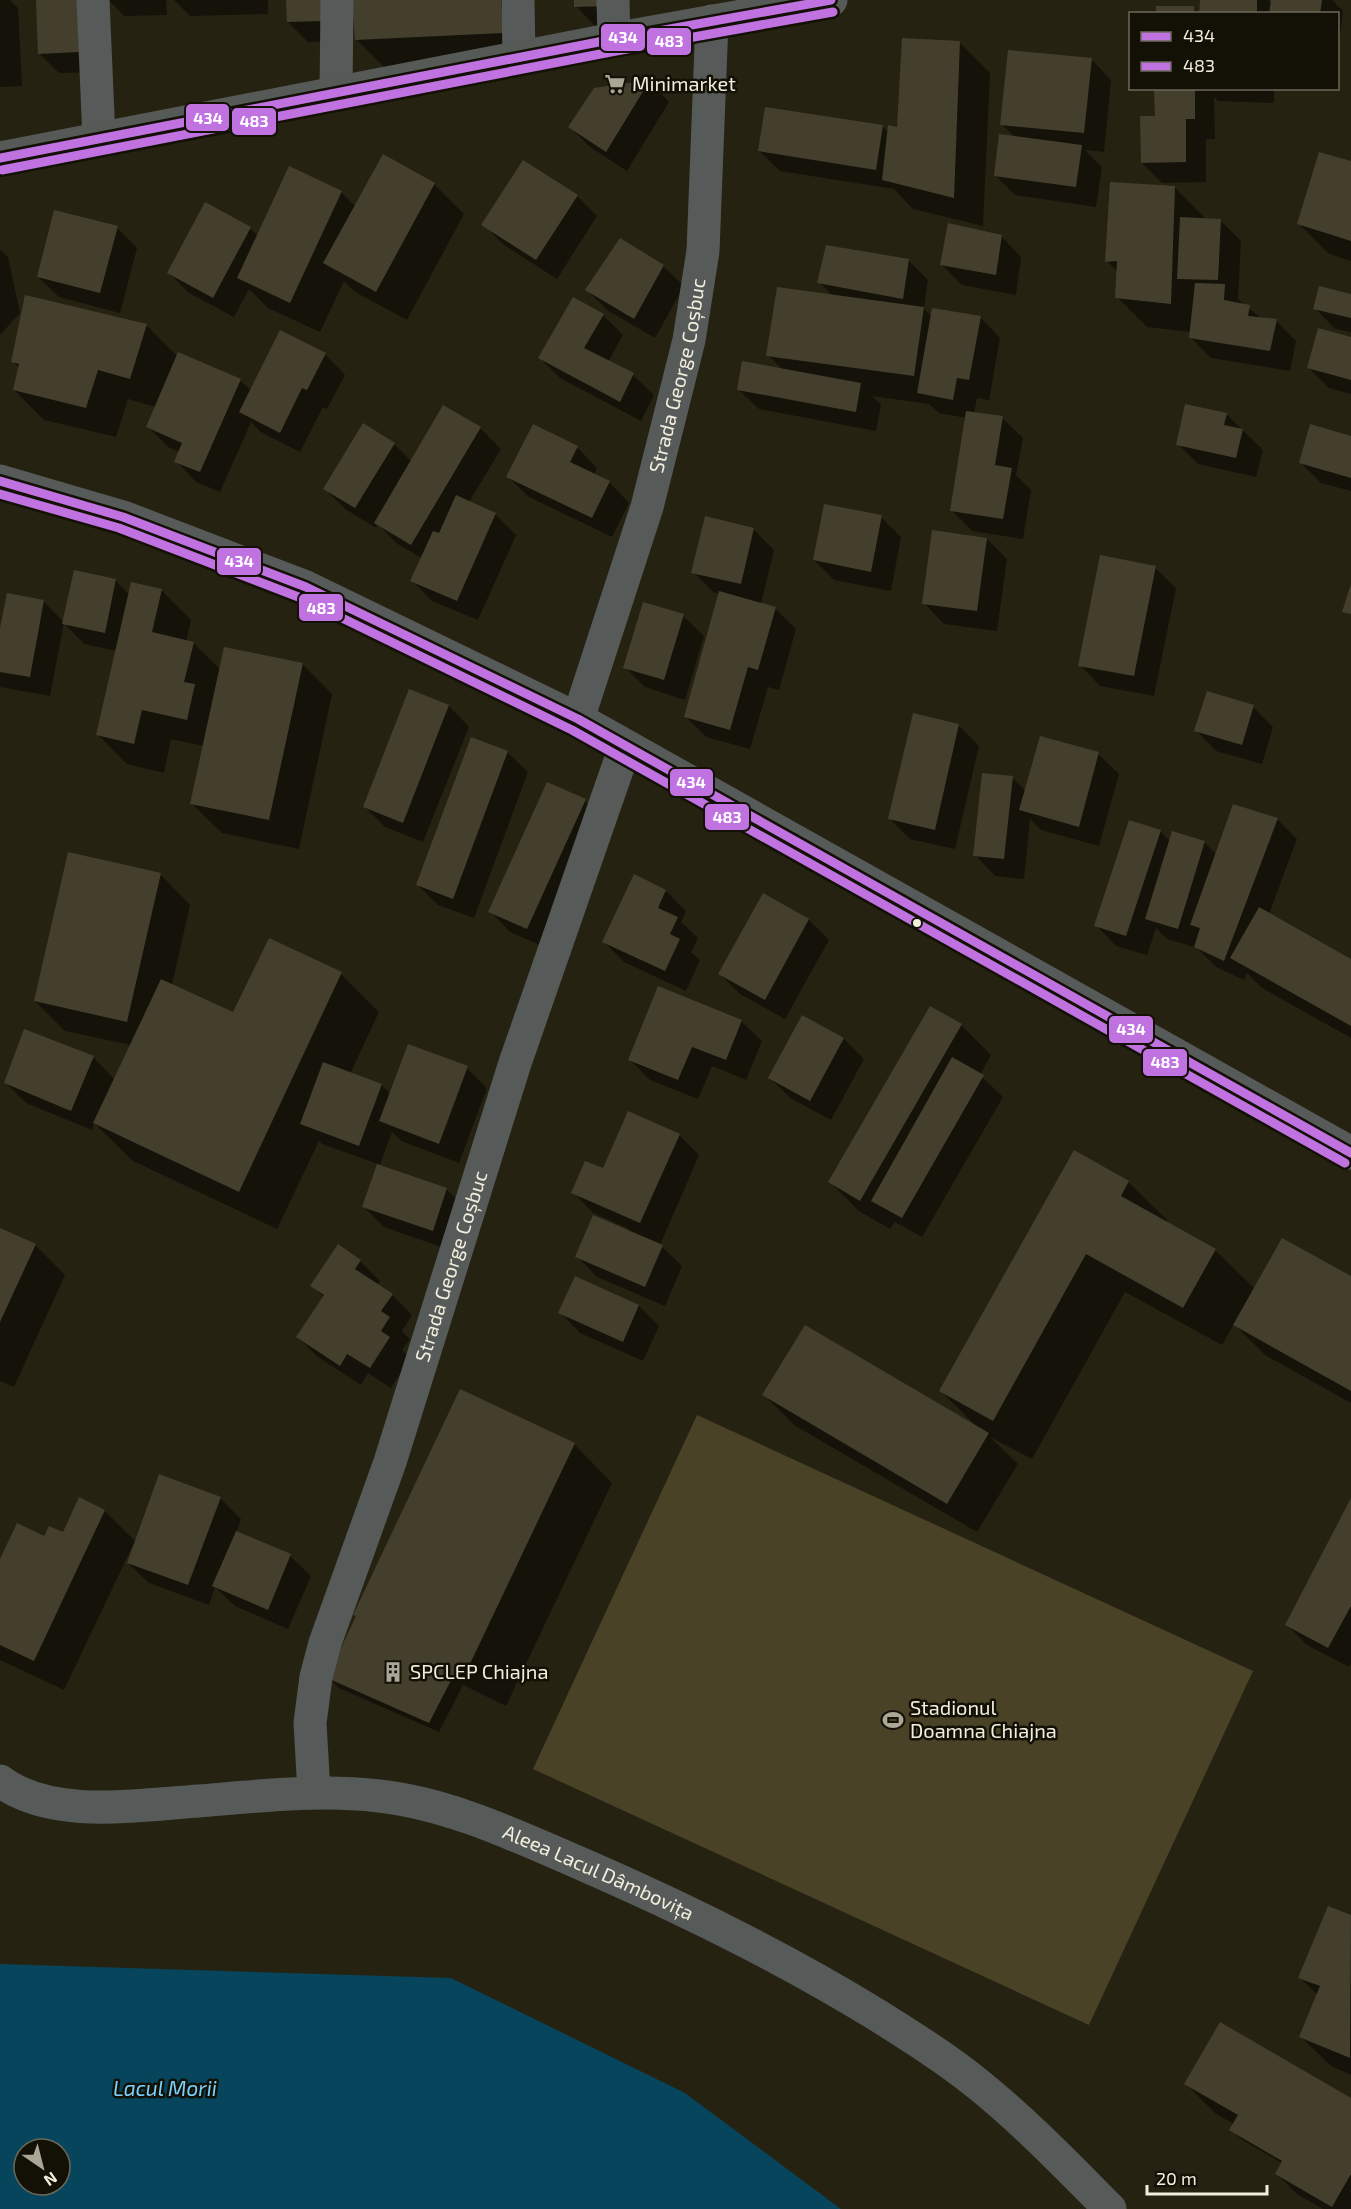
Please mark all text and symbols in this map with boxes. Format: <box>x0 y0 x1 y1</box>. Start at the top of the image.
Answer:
legend <box>1129 12 1339 90</box>
line badge: 434 <box>600 23 646 52</box>
text: 434 <box>1183 24 1215 46</box>
text: 434 <box>608 27 638 46</box>
line badge: 483 <box>646 27 692 56</box>
text: 483 <box>654 31 684 50</box>
text: 483 <box>1183 54 1215 76</box>
place label: Minimarket <box>632 71 736 95</box>
supermarket icon: Minimarket <box>603 72 627 96</box>
line badge: 434 <box>185 103 230 132</box>
line badge: 483 <box>231 107 277 136</box>
text: 434 <box>193 108 223 127</box>
text: 483 <box>239 111 269 130</box>
street label: Strada George Coșbuc <box>643 276 710 475</box>
line badge: 434 <box>216 547 262 576</box>
text: 434 <box>224 551 254 570</box>
line badge: 483 <box>298 593 344 622</box>
text: 483 <box>306 598 336 617</box>
line badge: 434 <box>669 768 714 797</box>
text: 434 <box>676 772 706 791</box>
line badge: 483 <box>704 803 750 831</box>
text: 483 <box>712 807 742 826</box>
unlabelled marker <box>911 917 923 929</box>
line badge: 434 <box>1108 1015 1154 1044</box>
text: 434 <box>1116 1019 1146 1038</box>
line badge: 483 <box>1142 1048 1188 1077</box>
text: 483 <box>1150 1052 1180 1071</box>
street label: Strada George Coșbuc <box>409 1167 492 1365</box>
place label: SPCLEP Chiajna <box>410 1659 548 1683</box>
building icon: SPCLEP Chiajna <box>381 1660 405 1684</box>
place label: Stadionul Doamna Chiajna <box>910 1695 1057 1742</box>
sports icon: Stadionul Doamna Chiajna <box>881 1708 905 1732</box>
street label: Aleea Lacul Dâmbovița <box>500 1819 698 1925</box>
water label: Lacul Morii <box>113 2075 217 2100</box>
north arrow <box>12 2137 72 2197</box>
scale bar <box>1147 2158 1267 2196</box>
text: 20 m <box>1156 2167 1197 2189</box>
text: N <box>41 2169 61 2191</box>

